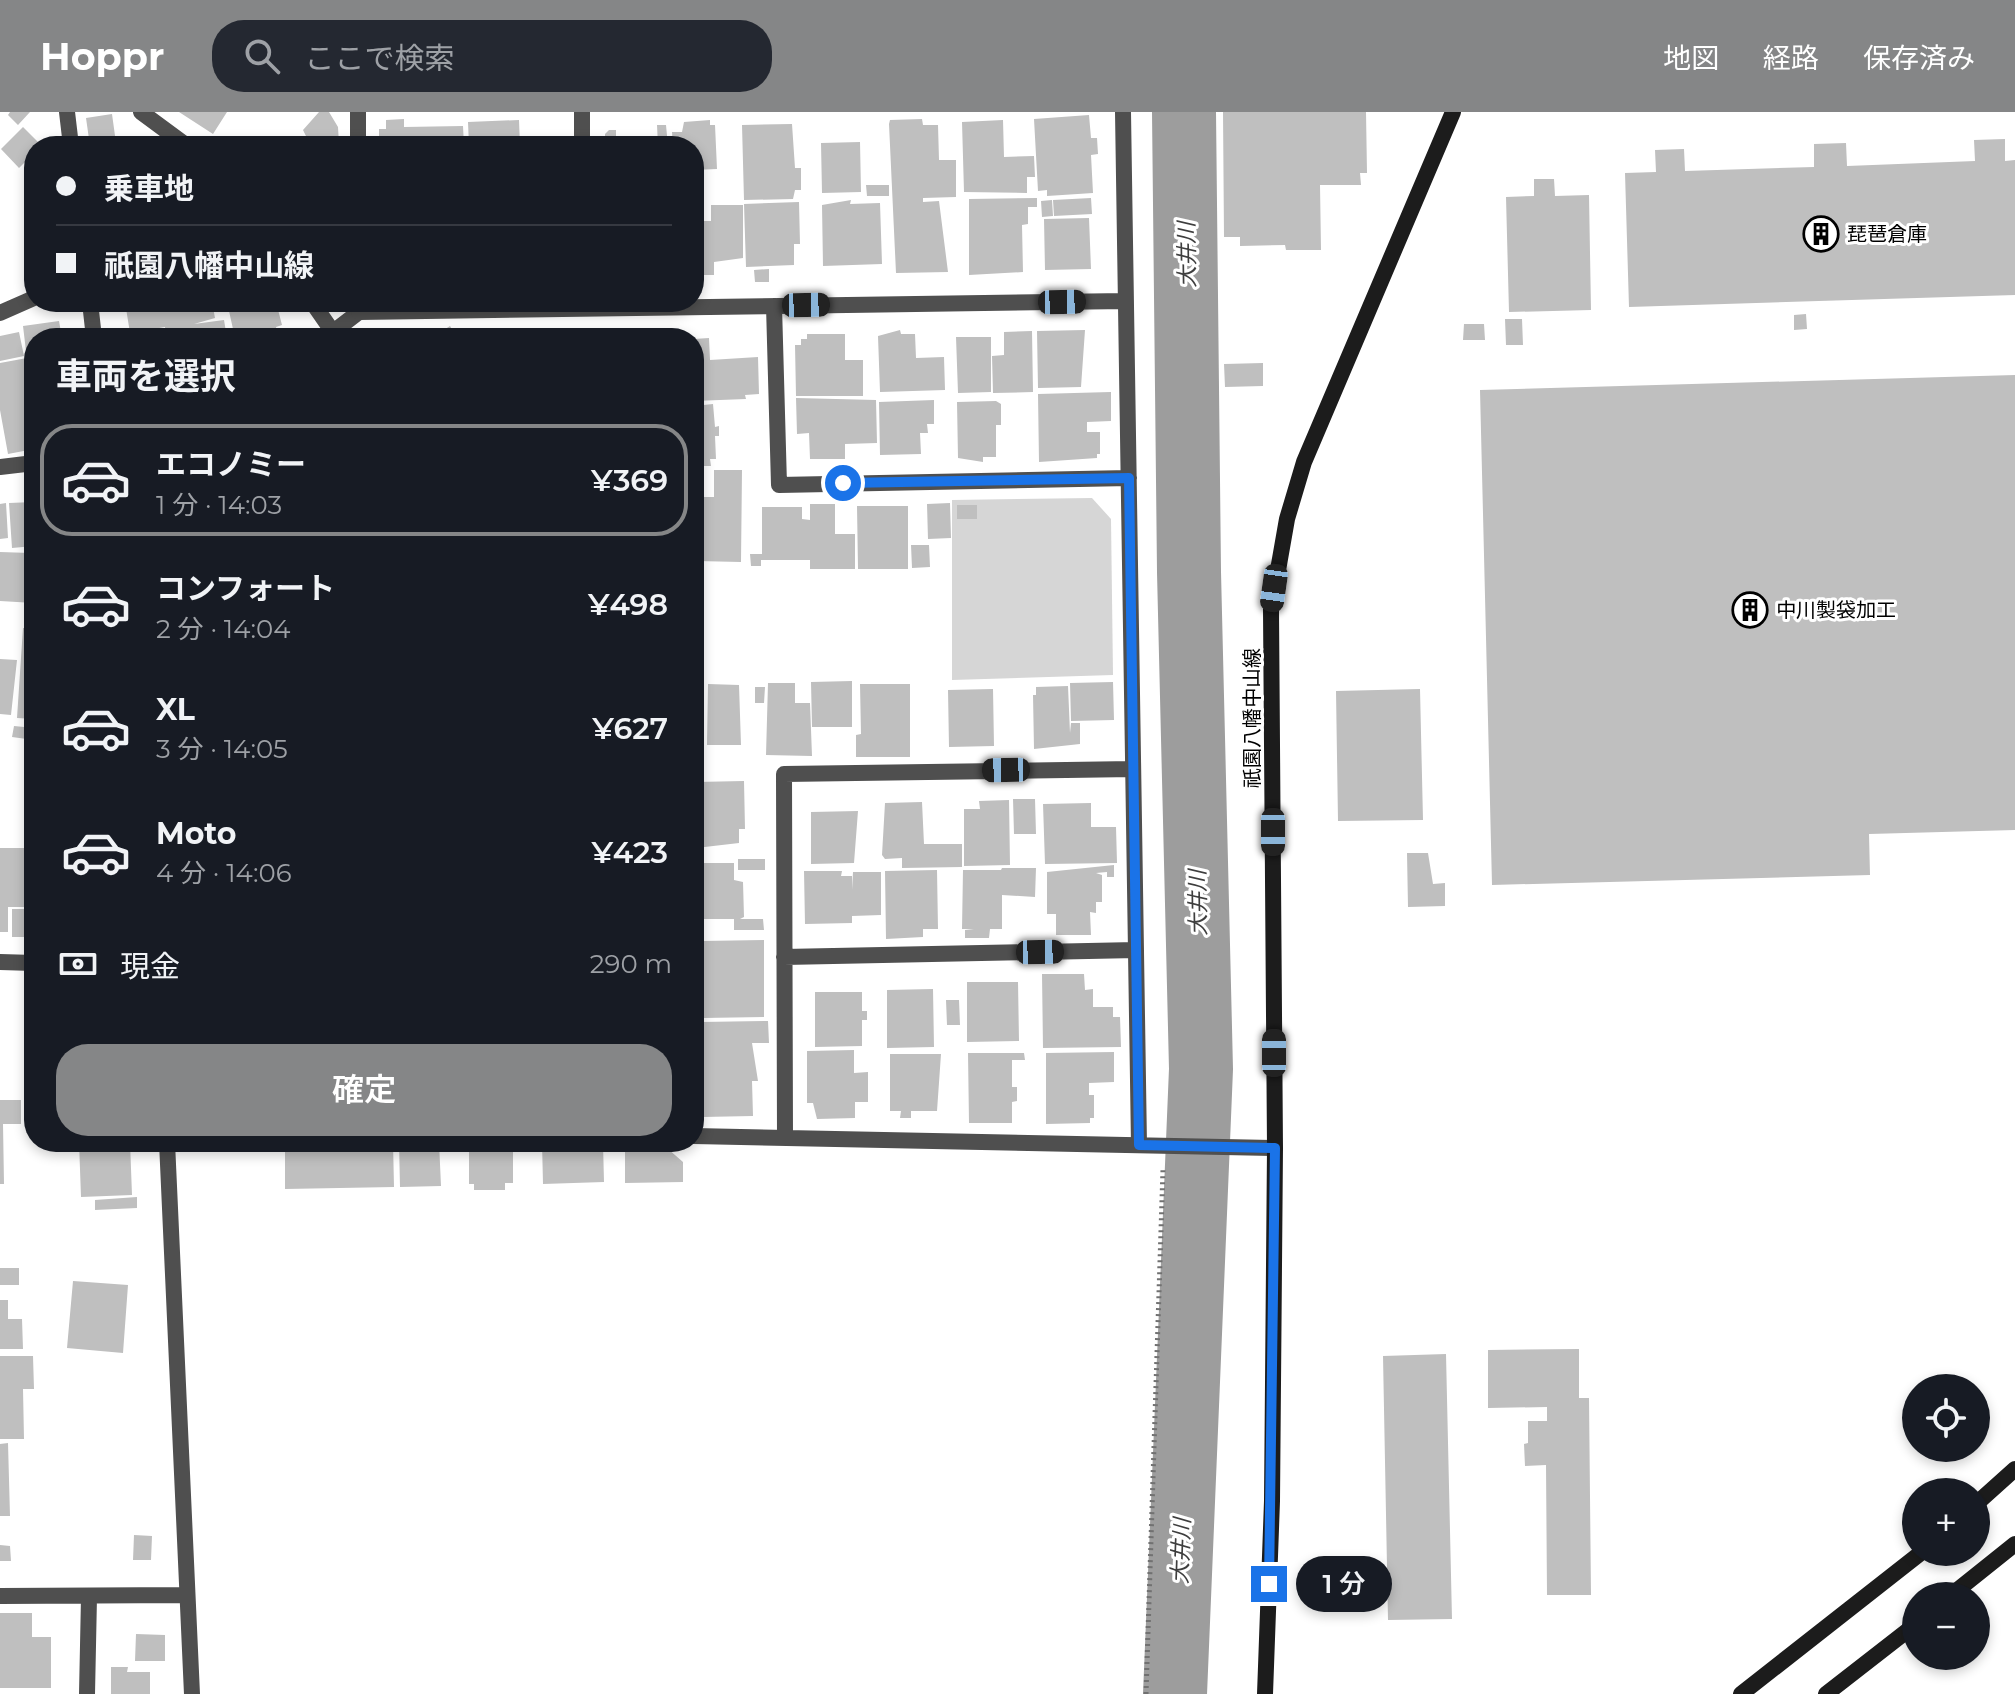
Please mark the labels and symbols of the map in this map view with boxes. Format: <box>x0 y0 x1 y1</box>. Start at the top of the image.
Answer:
building icon: 琵琶倉庫 <box>1802 215 1840 253</box>
water label: 大井川 <box>1173 220 1201 288</box>
place label: 琵琶倉庫 <box>1847 222 1927 246</box>
car <box>1038 290 1086 314</box>
car <box>782 293 830 317</box>
route start <box>825 465 861 501</box>
car <box>1259 563 1289 613</box>
building icon: 中川製袋加工 <box>1731 591 1769 629</box>
place label: 中川製袋加工 <box>1776 598 1896 622</box>
street label: 祇園八幡中山線 <box>1240 648 1264 788</box>
car <box>982 758 1030 782</box>
car <box>1261 808 1285 856</box>
water label: 大井川 <box>1184 868 1212 936</box>
car <box>1016 940 1064 964</box>
car <box>1262 1029 1286 1077</box>
water label: 大井川 <box>1166 1516 1196 1584</box>
callout: 1 分 <box>1297 1556 1393 1612</box>
route end <box>1251 1566 1287 1602</box>

